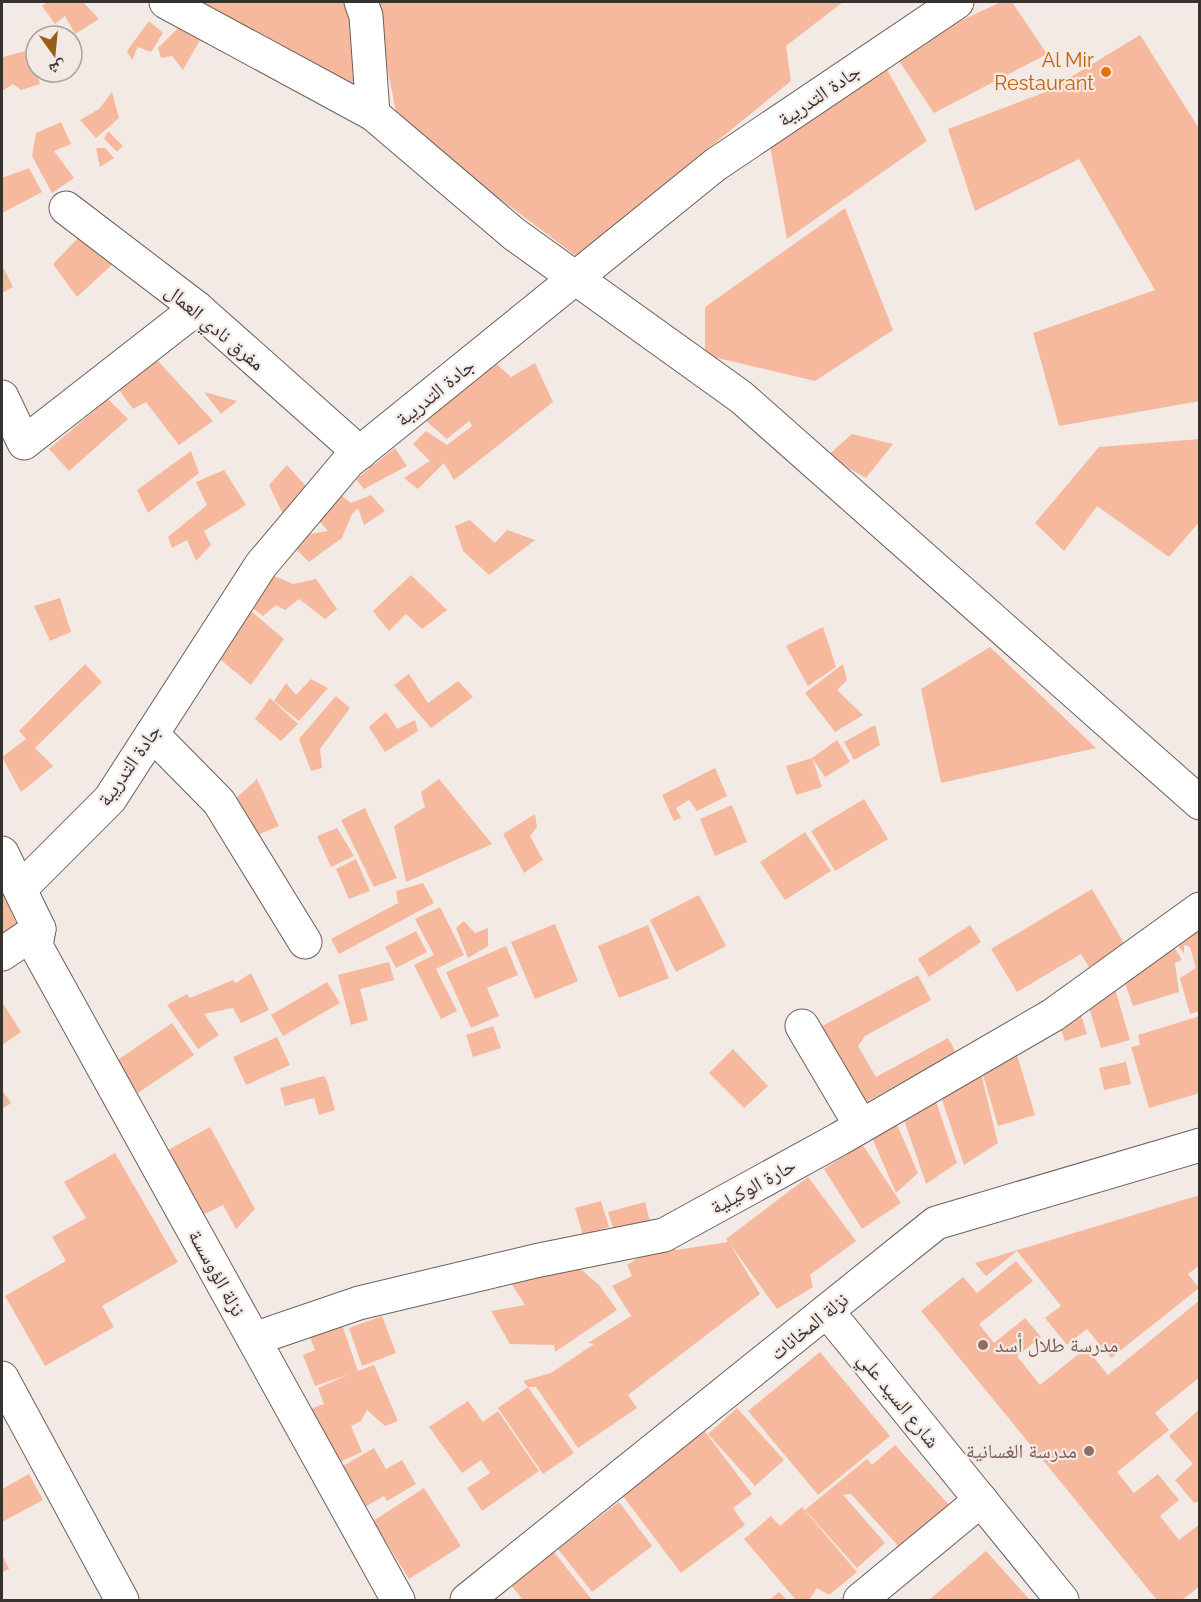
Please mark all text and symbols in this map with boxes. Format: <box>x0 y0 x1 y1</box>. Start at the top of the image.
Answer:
north arrow <box>24 24 84 84</box>
place label: Al Mir Restaurant <box>994 48 1094 95</box>
text: ش <box>47 57 68 79</box>
street label: جادة التدريبة <box>773 58 865 131</box>
marker: Al Mir Restaurant <box>1099 65 1113 79</box>
street label: مفرق نادي العمال <box>158 279 269 378</box>
street label: جادة التدريبة <box>391 353 479 431</box>
street label: جادة التدريبة <box>92 719 166 811</box>
street label: حارة الوكيلية <box>706 1153 800 1219</box>
street label: نزلة الؤوسسة <box>183 1226 251 1320</box>
street label: نزلة المخانات <box>765 1287 853 1365</box>
place label: مدرسة طلال أسد <box>995 1333 1118 1357</box>
marker: مدرسة طلال أسد <box>976 1338 990 1352</box>
street label: شارع السيد علي <box>850 1347 945 1455</box>
place label: مدرسة الغسانية <box>966 1439 1077 1463</box>
marker: مدرسة الغسانية <box>1082 1444 1096 1458</box>

